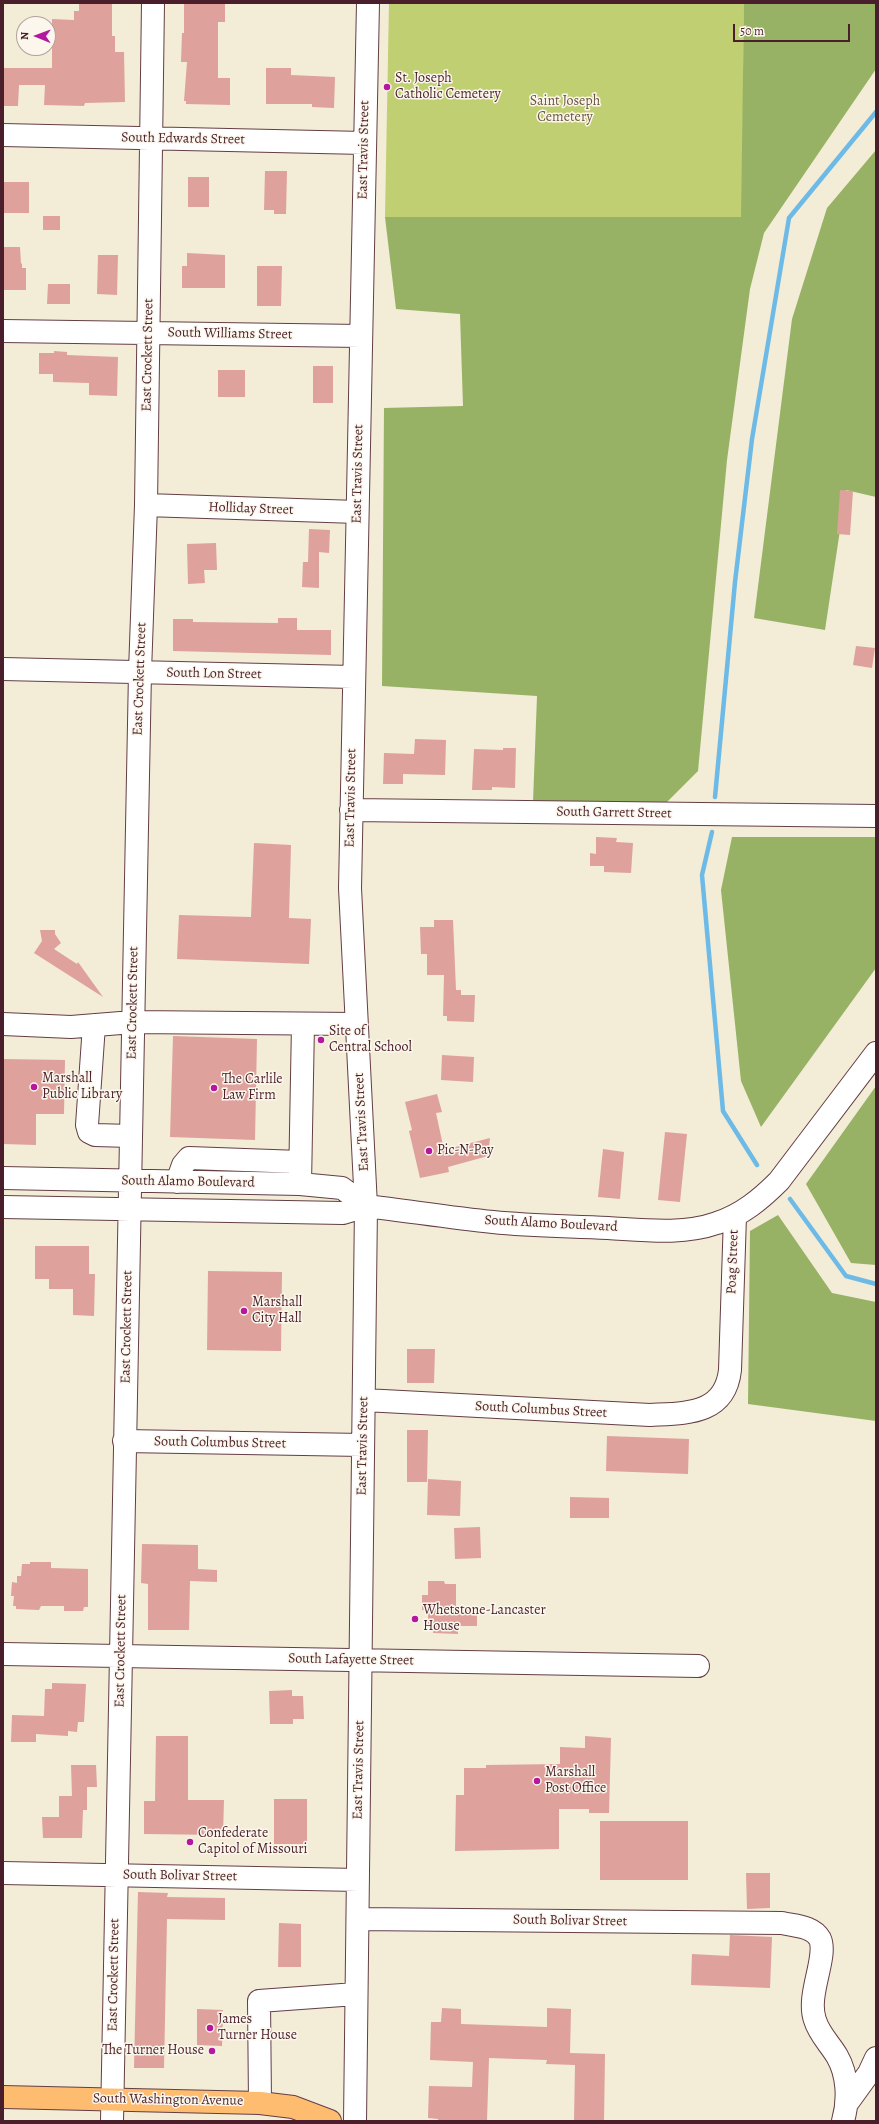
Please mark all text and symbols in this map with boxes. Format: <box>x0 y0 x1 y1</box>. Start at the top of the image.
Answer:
north arrow <box>16 16 56 56</box>
scale bar <box>735 16 852 42</box>
text: 50 m <box>740 23 764 39</box>
text: N <box>17 32 32 40</box>
place label: St. Joseph Catholic Cemetery <box>395 71 501 104</box>
marker: St. Joseph Catholic Cemetery <box>382 82 392 92</box>
park label: Saint Joseph Cemetery <box>530 94 600 126</box>
street label: East Travis Street <box>355 100 373 200</box>
street label: South Edwards Street <box>121 130 245 148</box>
street label: East Crockett Street <box>139 298 157 412</box>
street label: South Williams Street <box>167 325 293 343</box>
street label: East Travis Street <box>349 424 367 524</box>
street label: Holliday Street <box>208 499 294 519</box>
street label: East Crockett Street <box>130 622 150 736</box>
street label: South Lon Street <box>166 665 262 683</box>
street label: East Travis Street <box>342 748 360 848</box>
street label: South Garrett Street <box>556 804 672 822</box>
street label: East Crockett Street <box>124 946 142 1060</box>
place label: Site of Central School <box>329 1024 412 1056</box>
marker: Site of Central School <box>316 1035 326 1045</box>
place label: Marshall Public Library <box>42 1071 122 1104</box>
place label: The Carlile Law Firm <box>222 1072 283 1104</box>
street label: East Travis Street <box>351 1072 373 1172</box>
marker: Marshall Public Library <box>29 1082 39 1092</box>
marker: The Carlile Law Firm <box>209 1083 219 1093</box>
place label: Pic-N-Pay <box>437 1143 494 1159</box>
marker: Pic-N-Pay <box>424 1146 434 1156</box>
street label: South Alamo Boulevard <box>121 1172 255 1192</box>
street label: South Alamo Boulevard <box>484 1212 618 1236</box>
street label: Poag Street <box>723 1229 743 1295</box>
street label: East Crockett Street <box>118 1270 136 1384</box>
place label: Marshall City Hall <box>252 1295 302 1328</box>
marker: Marshall City Hall <box>239 1306 249 1316</box>
street label: East Travis Street <box>354 1396 372 1496</box>
street label: South Columbus Street <box>475 1398 607 1422</box>
street label: South Columbus Street <box>154 1433 286 1453</box>
street label: East Crockett Street <box>112 1594 130 1708</box>
place label: Whetstone-Lancaster House <box>423 1603 546 1636</box>
marker: Whetstone-Lancaster House <box>410 1614 420 1624</box>
street label: South Lafayette Street <box>288 1651 414 1669</box>
street label: East Travis Street <box>350 1720 368 1820</box>
place label: Marshall Post Office <box>545 1765 606 1798</box>
marker: Marshall Post Office <box>532 1776 542 1786</box>
place label: Confederate Capitol of Missouri <box>198 1826 308 1858</box>
marker: Confederate Capitol of Missouri <box>185 1837 195 1847</box>
street label: South Bolivar Street <box>123 1867 237 1885</box>
street label: South Bolivar Street <box>513 1912 627 1930</box>
street label: East Crockett Street <box>105 1918 123 2032</box>
place label: James Turner House <box>218 2012 297 2044</box>
marker: James Turner House <box>205 2023 215 2033</box>
place label: The Turner House <box>102 2043 204 2059</box>
marker: The Turner House <box>207 2046 217 2056</box>
street label: South Washington Avenue <box>93 2090 243 2110</box>

